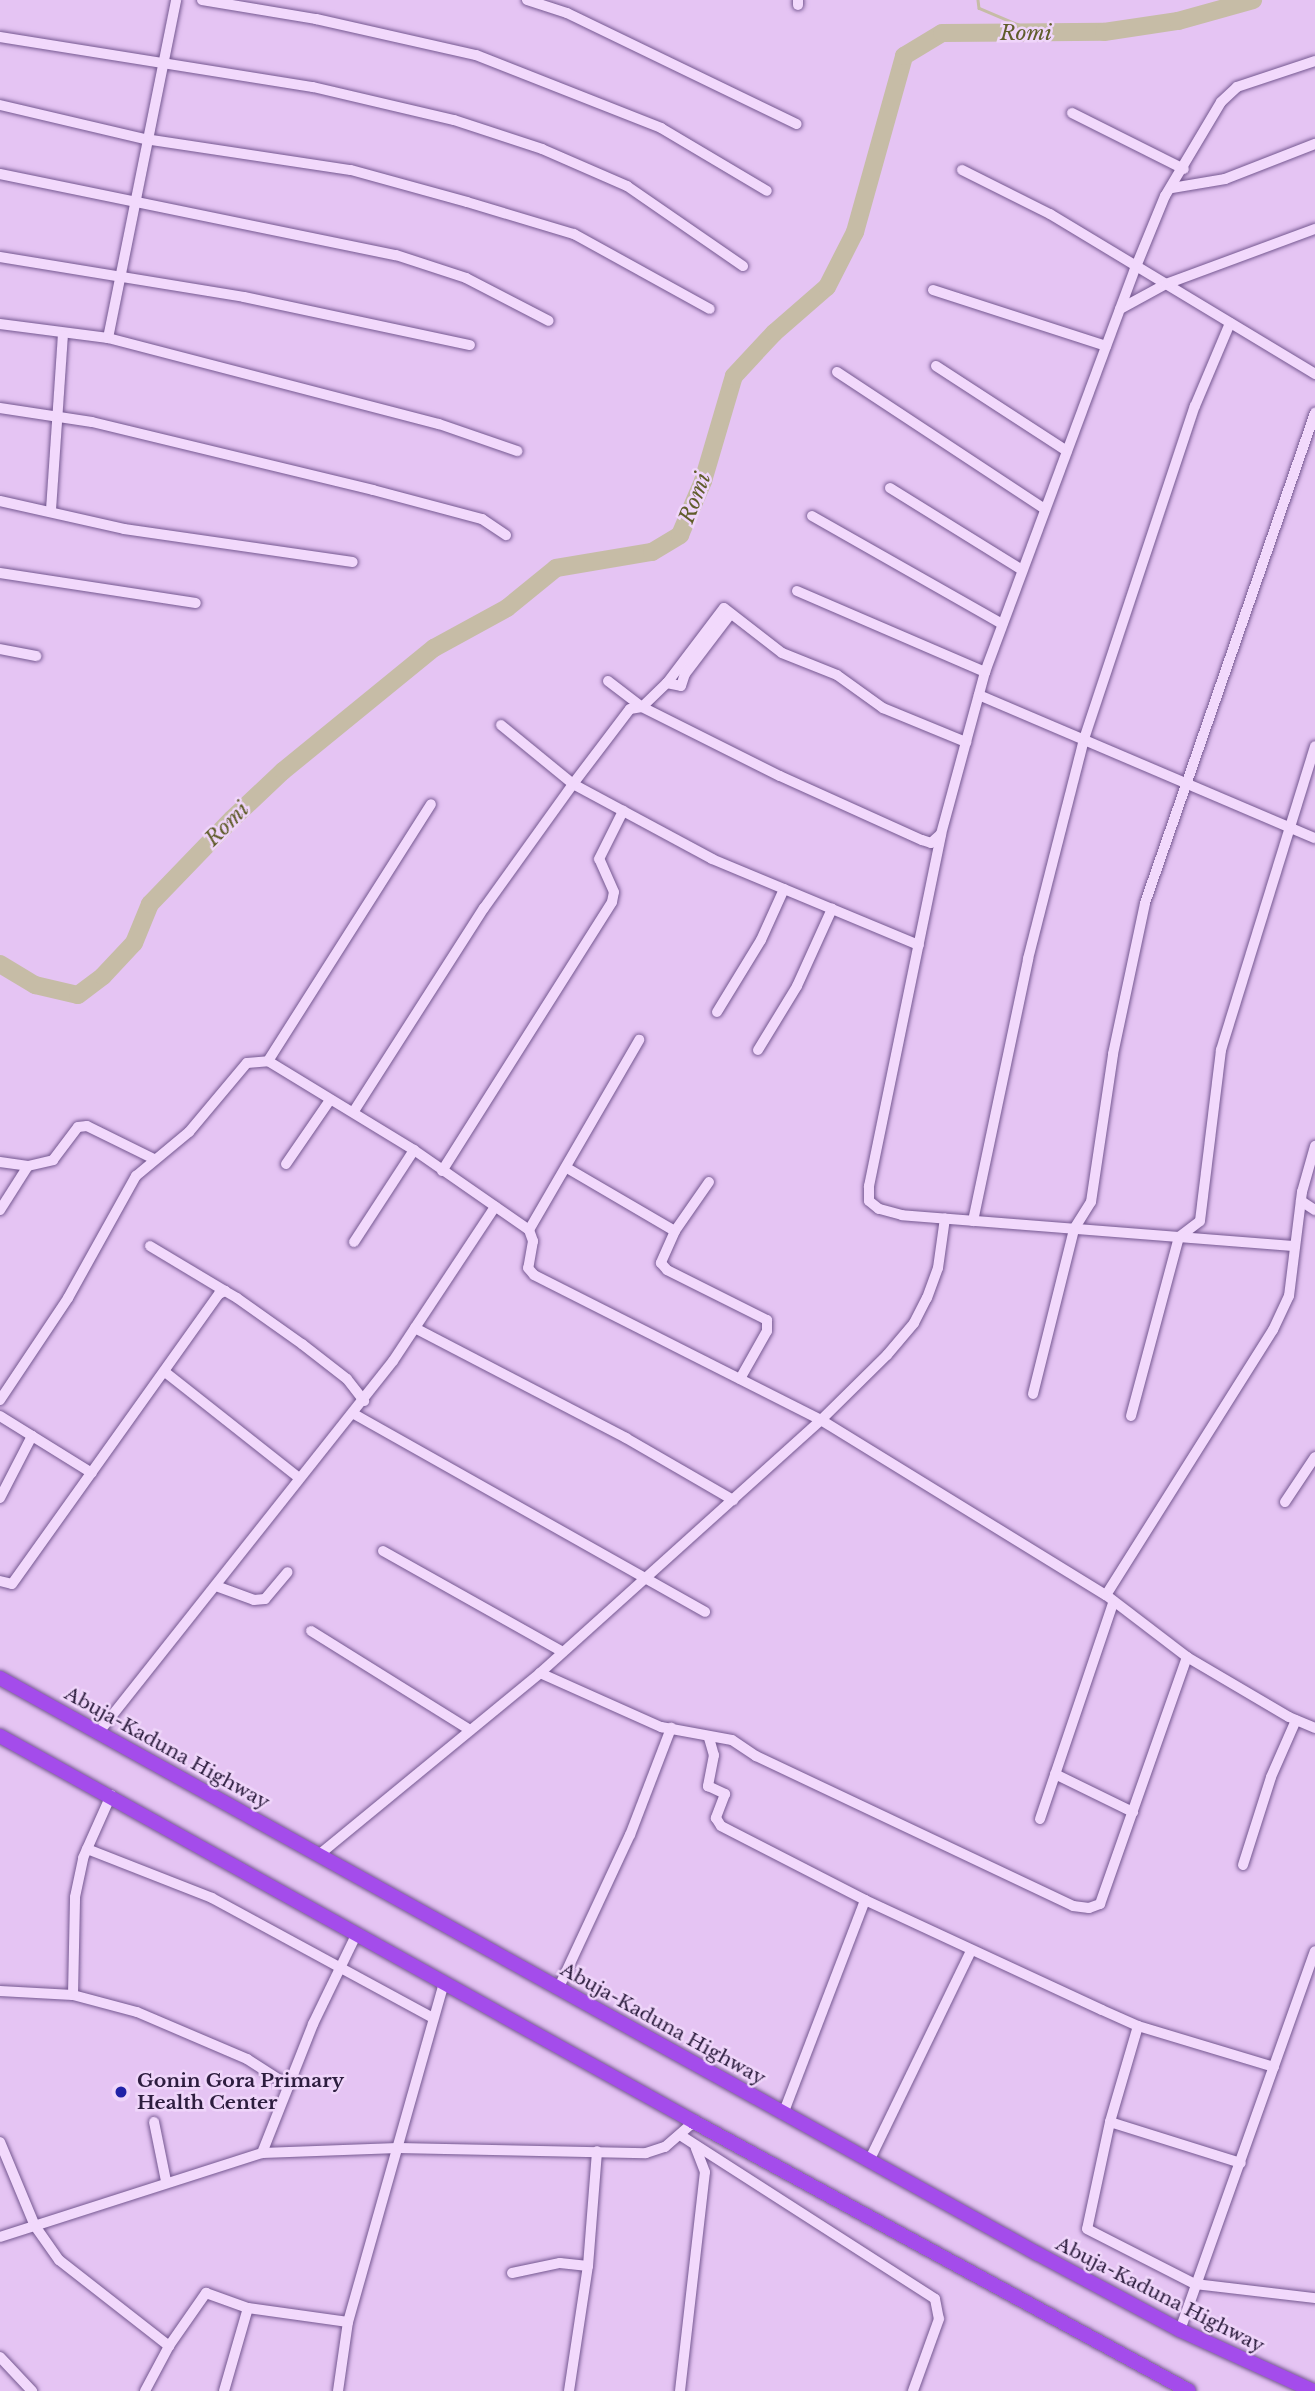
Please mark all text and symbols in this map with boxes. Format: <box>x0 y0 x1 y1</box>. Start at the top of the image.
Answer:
water label: Romi <box>1000 20 1052 46</box>
water label: Romi <box>674 469 716 527</box>
water label: Romi <box>200 797 254 851</box>
street label: Abuja-Kaduna Highway <box>60 1682 274 1814</box>
street label: Abuja-Kaduna Highway <box>556 1958 770 2090</box>
place label: Gonin Gora Primary Health Center <box>137 2070 344 2114</box>
marker: Gonin Gora Primary Health Center <box>111 2082 131 2102</box>
street label: Abuja-Kaduna Highway <box>1052 2232 1268 2358</box>

